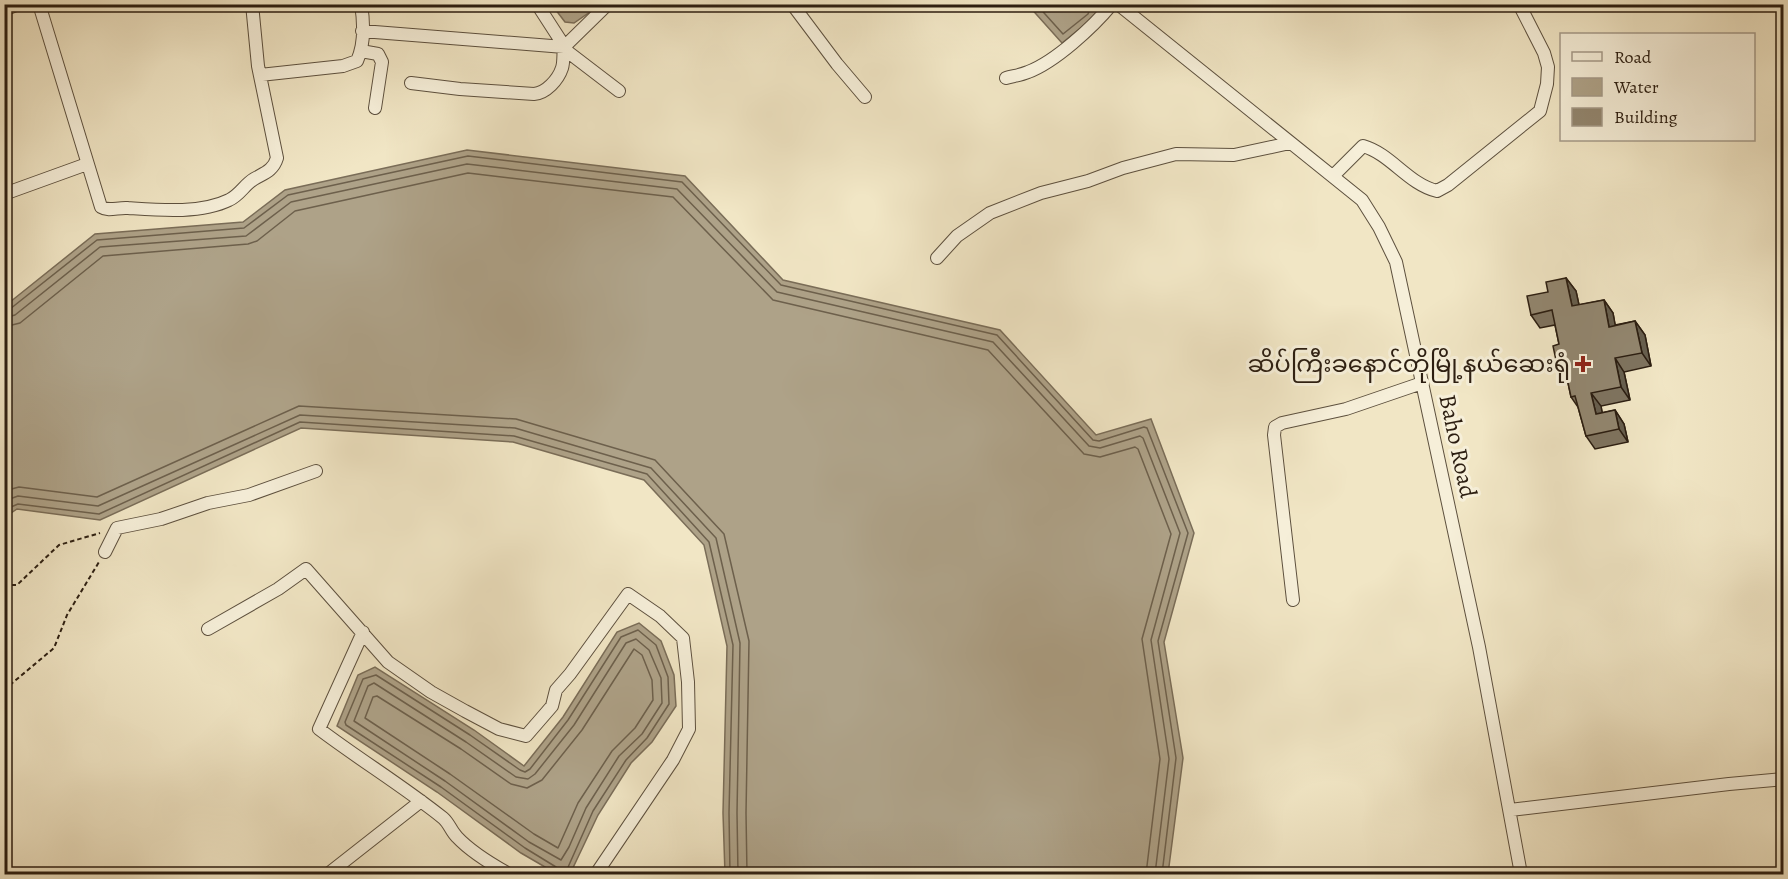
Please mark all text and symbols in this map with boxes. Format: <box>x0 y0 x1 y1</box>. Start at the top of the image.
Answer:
legend <box>1560 33 1755 141</box>
text: Road <box>1614 45 1652 69</box>
text: Water <box>1613 75 1659 99</box>
text: Building <box>1614 105 1678 129</box>
place label: ဆိပ်ကြီးခနောင်တိုမြို့နယ်ဆေးရုံ <box>1248 348 1570 383</box>
marker: ဆိပ်ကြီးခနောင်တိုမြို့နယ်ဆေးရုံ <box>1574 355 1592 373</box>
street label: Baho Road <box>1431 391 1485 501</box>

